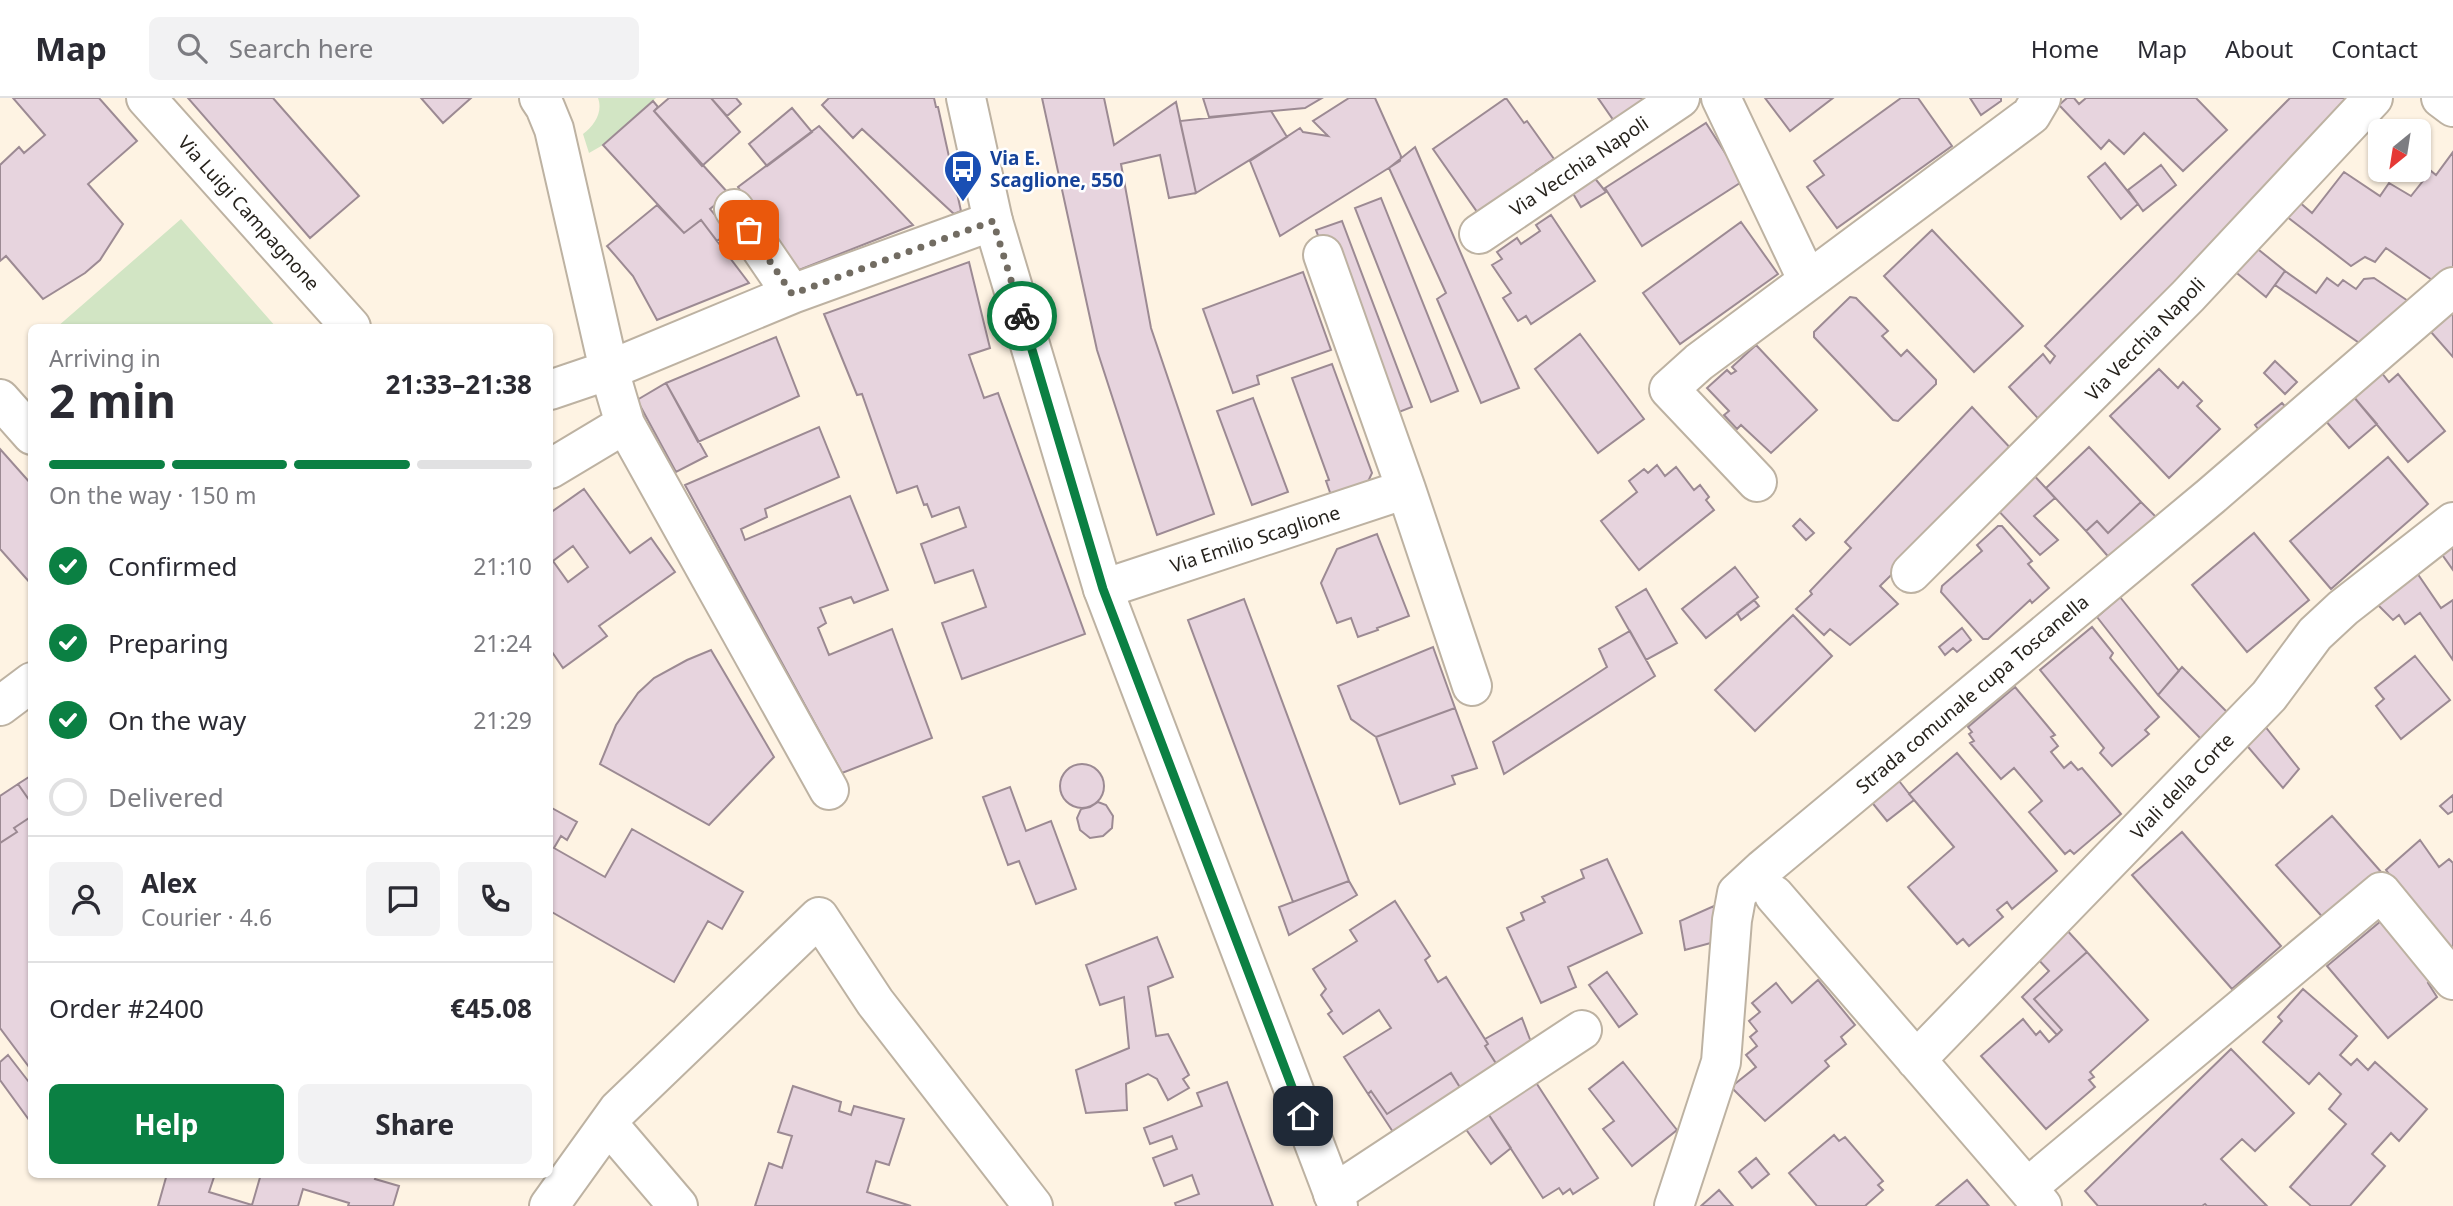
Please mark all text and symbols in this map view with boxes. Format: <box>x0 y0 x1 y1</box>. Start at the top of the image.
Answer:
search box <box>149 17 639 80</box>
text: Map <box>35 26 107 71</box>
icon: search <box>173 29 211 67</box>
text: Search here <box>229 30 373 66</box>
text: Home <box>2031 32 2099 65</box>
text: Map <box>2137 32 2187 65</box>
text: About <box>2225 32 2293 65</box>
text: Contact <box>2331 32 2418 65</box>
street label: Via Vecchia Napoli <box>1504 110 1654 222</box>
north arrow <box>2368 119 2431 182</box>
map controls <box>2368 119 2431 182</box>
street label: Via Luigi Campagnone <box>172 130 326 296</box>
place label: Via E. Scaglione, 550 <box>990 145 1124 193</box>
bus stop icon: Via E. Scaglione, 550 <box>942 148 984 203</box>
pin <box>719 200 779 260</box>
icon: bag <box>730 211 768 249</box>
street label: Via Vecchia Napoli <box>2079 272 2211 406</box>
courier <box>987 281 1057 351</box>
icon: bike <box>1003 297 1041 335</box>
text: Arriving in <box>49 342 161 374</box>
text: 21:33–21:38 <box>385 366 532 402</box>
text: 2 min <box>49 369 176 431</box>
text: On the way · 150 m <box>49 479 256 511</box>
street label: Via Emilio Scaglione <box>1167 499 1343 579</box>
icon: check <box>49 547 87 585</box>
text: Confirmed <box>108 548 238 584</box>
text: 21:10 <box>473 550 532 582</box>
street label: Strada comunale cupa Toscanella <box>1850 589 2094 799</box>
icon: check <box>49 624 87 662</box>
text: Preparing <box>108 625 229 661</box>
text: 21:24 <box>473 627 532 659</box>
icon: check <box>49 701 87 739</box>
text: On the way <box>108 702 246 738</box>
text: 21:29 <box>473 704 532 736</box>
street label: Viali della Corte <box>2125 727 2239 845</box>
text: Delivered <box>108 779 224 815</box>
button: person <box>49 862 123 936</box>
button: chat <box>366 862 440 936</box>
button: phone <box>458 862 532 936</box>
text: Alex <box>141 865 197 901</box>
text: Courier · 4.6 <box>141 901 272 933</box>
text: Order #2400 <box>49 990 204 1026</box>
text: €45.08 <box>450 990 532 1026</box>
button: Help <box>49 1084 284 1164</box>
button: Share <box>298 1084 532 1164</box>
pin <box>1273 1086 1333 1146</box>
icon: home <box>1284 1097 1322 1135</box>

